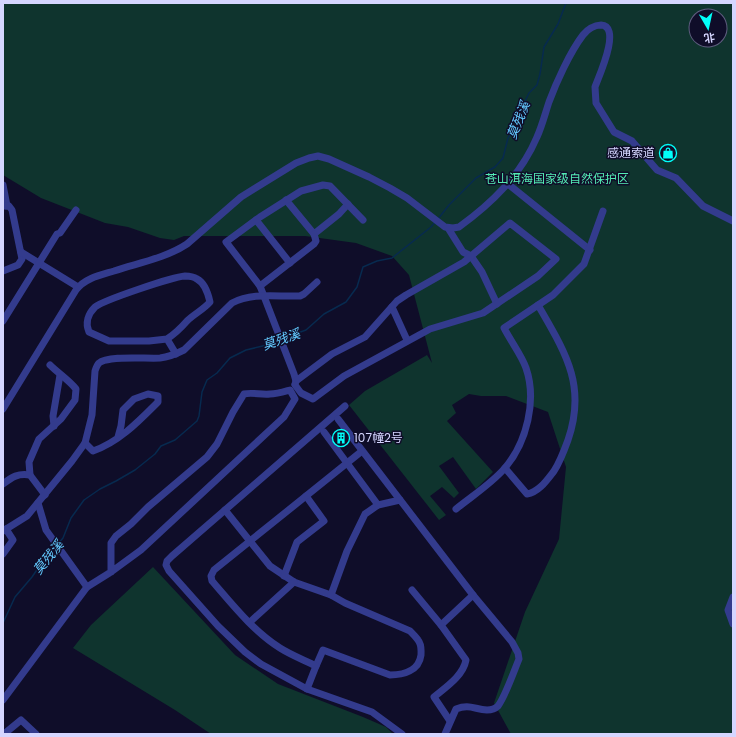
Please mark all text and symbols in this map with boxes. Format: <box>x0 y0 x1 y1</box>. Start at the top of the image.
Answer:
north arrow <box>688 8 728 48</box>
text: 北 <box>703 29 716 47</box>
water label: 莫残溪 <box>502 97 535 142</box>
shop icon: 感通索道 <box>658 143 678 163</box>
place label: 感通索道 <box>607 144 655 161</box>
park label: 苍山洱海国家级自然保护区 <box>485 170 629 187</box>
water label: 莫残溪 <box>260 323 305 355</box>
building icon: 107幢2号 <box>331 428 351 448</box>
place label: 107幢2号 <box>354 429 403 446</box>
water label: 莫残溪 <box>29 535 69 578</box>

